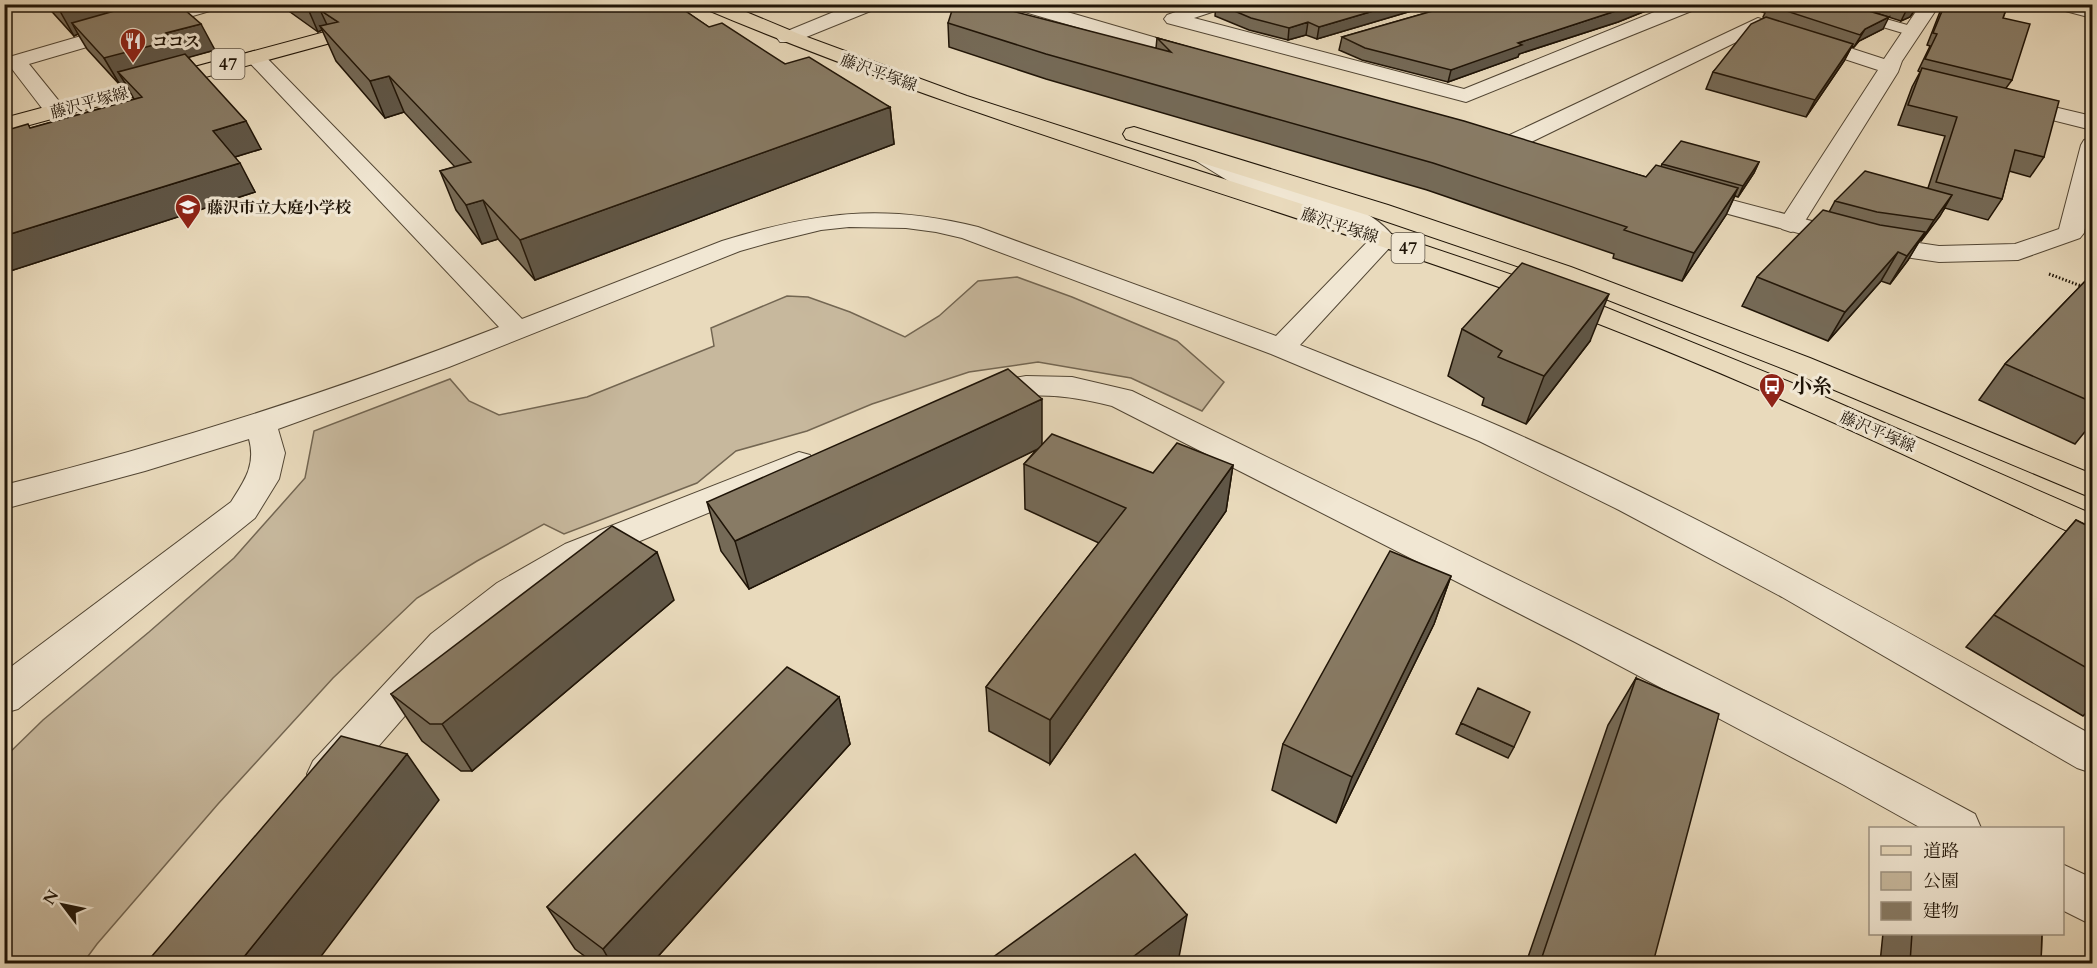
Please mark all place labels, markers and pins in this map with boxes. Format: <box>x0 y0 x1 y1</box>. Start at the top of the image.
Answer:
restaurant icon: ココス <box>118 26 148 64</box>
place label: ココス <box>152 31 200 53</box>
school or university icon: 藤沢市立大庭小学校 <box>173 192 203 230</box>
place label: 藤沢市立大庭小学校 <box>207 197 352 219</box>
bus stop icon: 小糸 <box>1757 371 1787 409</box>
place label: 小糸 <box>1792 373 1832 400</box>

